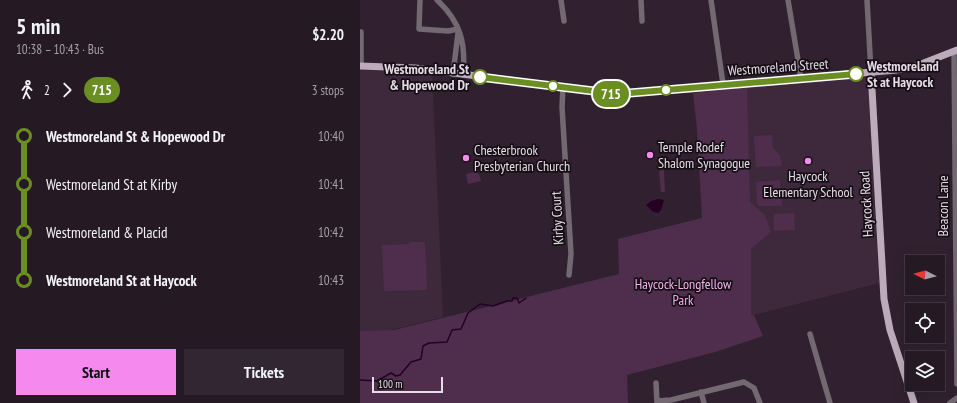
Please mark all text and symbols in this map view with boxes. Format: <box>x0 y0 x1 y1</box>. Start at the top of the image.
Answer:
text: 5 min <box>16 12 60 40</box>
text: $2.20 <box>312 25 344 44</box>
text: 10:38 – 10:43 · Bus <box>16 41 104 58</box>
street label: Westmoreland Street <box>727 54 829 80</box>
place label: Westmoreland St at Haycock <box>866 57 939 91</box>
place label: Westmoreland St & Hopewood Dr <box>383 60 470 94</box>
marker: Westmoreland St at Haycock <box>848 66 864 82</box>
marker: Westmoreland St & Hopewood Dr <box>472 69 488 85</box>
icon: walk <box>16 79 38 101</box>
icon: forward <box>56 79 78 101</box>
unlabelled marker <box>547 80 559 92</box>
text: 715 <box>92 81 112 99</box>
line badge: 715 <box>588 81 634 107</box>
text: 2 <box>44 82 50 99</box>
text: 3 stops <box>312 82 344 99</box>
unlabelled marker <box>660 84 672 96</box>
text: 715 <box>601 85 621 103</box>
text: Westmoreland St & Hopewood Dr <box>46 127 225 146</box>
text: 10:40 <box>318 128 344 145</box>
place label: Temple Rodef Shalom Synagogue <box>658 138 750 172</box>
place label: Chesterbrook Presbyterian Church <box>474 141 570 175</box>
marker: Temple Rodef Shalom Synagogue <box>645 150 655 160</box>
marker: Chesterbrook Presbyterian Church <box>461 153 471 163</box>
marker: Haycock Elementary School <box>803 156 813 166</box>
place label: Haycock Elementary School <box>763 167 854 201</box>
street label: Haycock Road <box>855 171 877 237</box>
text: Westmoreland St at Kirby <box>46 175 177 194</box>
street label: Beacon Lane <box>934 175 952 237</box>
text: 10:41 <box>318 176 344 193</box>
street label: Kirby Court <box>547 191 567 245</box>
text: Westmoreland & Placid <box>46 223 168 242</box>
text: 10:42 <box>318 224 344 241</box>
north arrow <box>905 255 945 295</box>
map controls <box>905 255 945 391</box>
text: Westmoreland St at Haycock <box>46 271 197 290</box>
text: 10:43 <box>318 272 344 289</box>
park label: Haycock-Longfellow Park <box>635 275 732 309</box>
button: locate <box>905 303 945 343</box>
button: Start <box>16 349 176 395</box>
button: Tickets <box>184 349 344 395</box>
button: layers <box>905 351 945 391</box>
scale bar <box>372 375 443 394</box>
text: 100 m <box>378 377 402 391</box>

